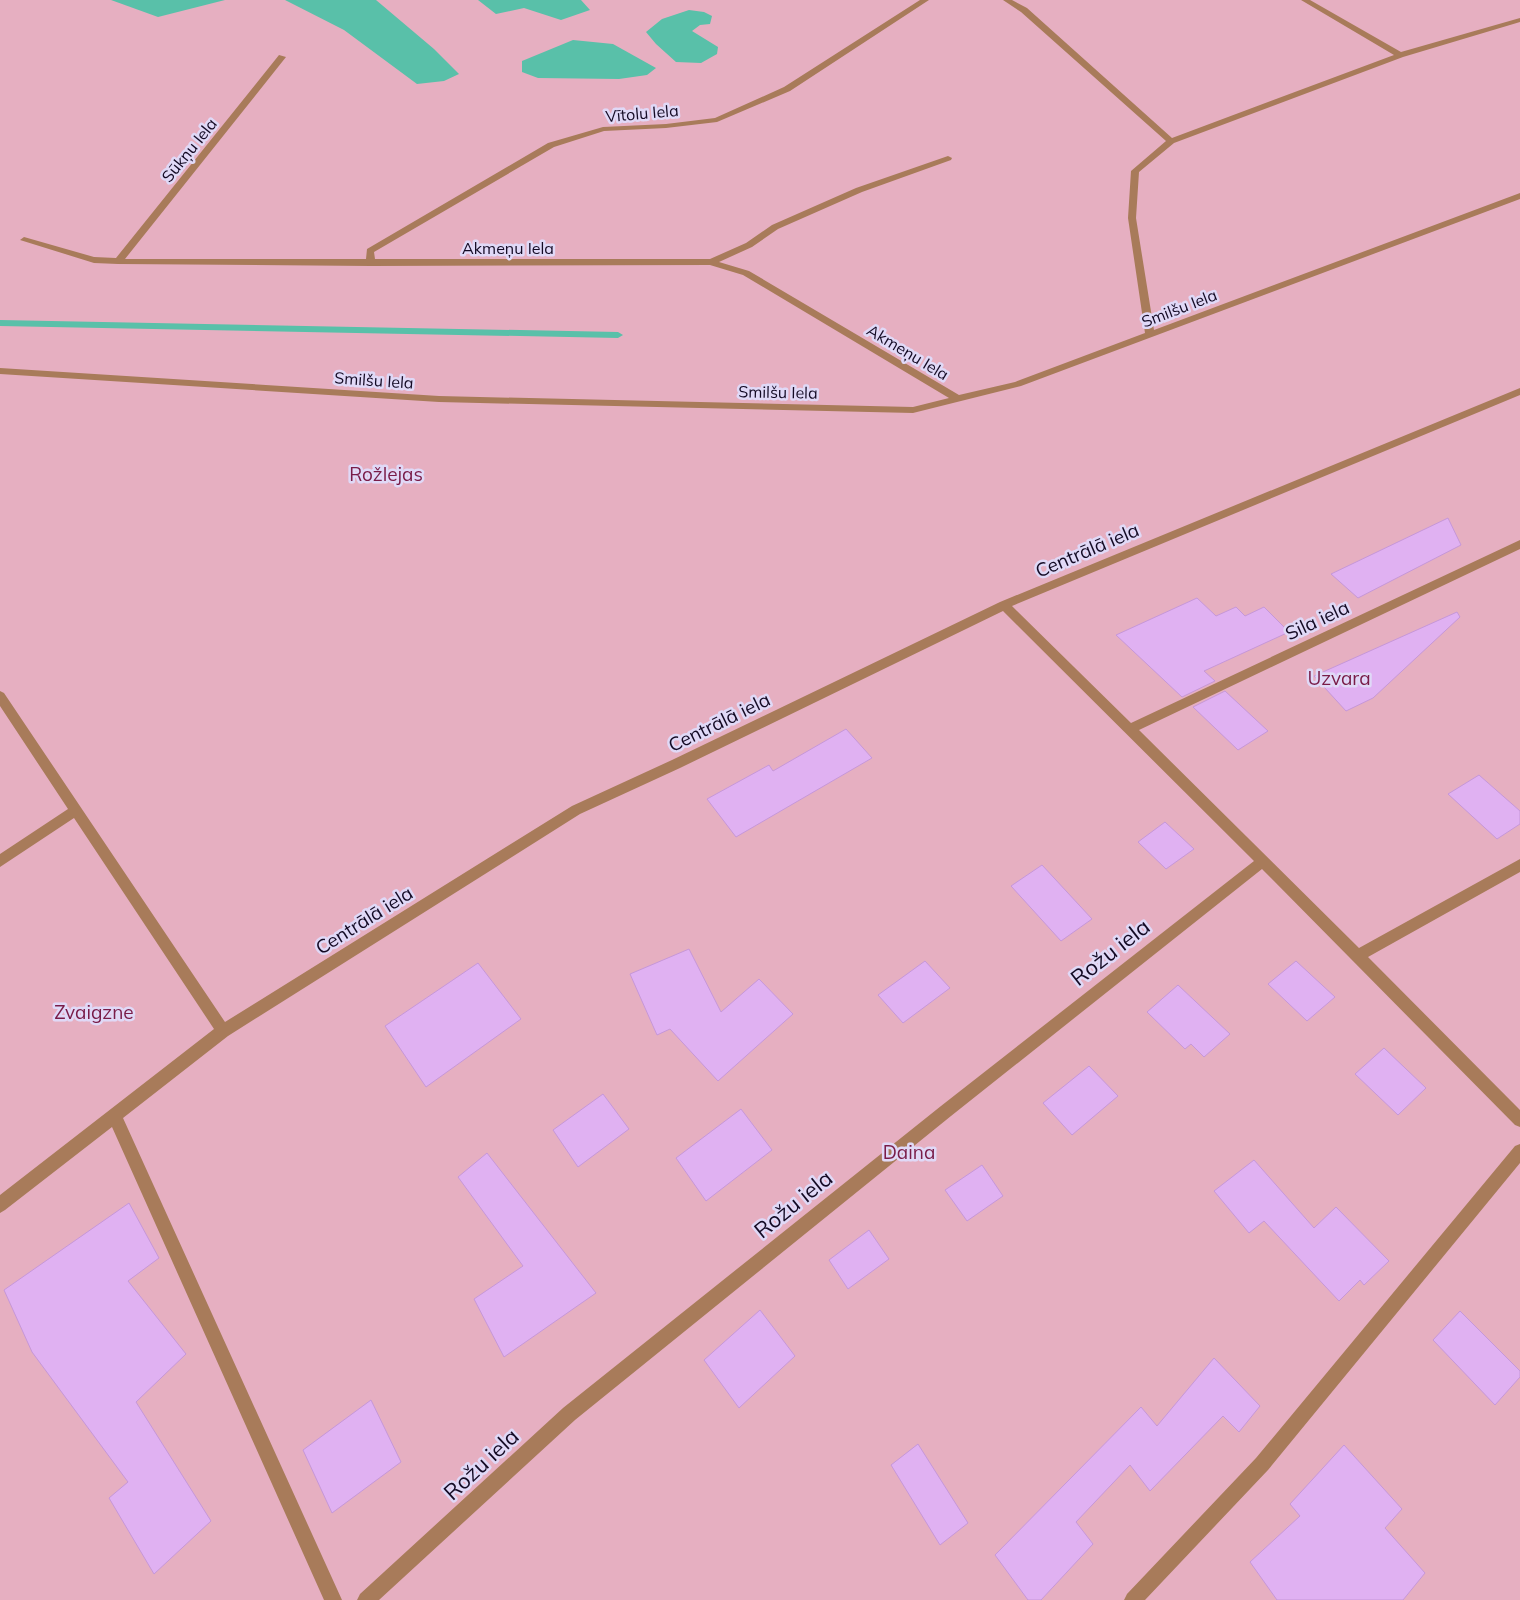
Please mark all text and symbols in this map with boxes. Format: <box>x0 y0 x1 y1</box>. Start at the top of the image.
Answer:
street label: Vītolu Iela <box>605 100 679 126</box>
street label: Sūkņu Iela <box>157 114 221 186</box>
street label: Akmeņu Iela <box>462 238 554 258</box>
street label: Smilšu Iela <box>1138 284 1220 332</box>
street label: Akmeņu Iela <box>864 320 952 384</box>
street label: Smilšu Iela <box>334 367 414 393</box>
street label: Smilšu Iela <box>738 381 818 403</box>
park label: Rožlejas <box>349 462 423 486</box>
street label: Centrālā iela <box>1031 517 1143 583</box>
street label: Sila iela <box>1281 595 1353 645</box>
park label: Uzvara <box>1307 666 1371 690</box>
street label: Centrālā iela <box>664 687 774 757</box>
street label: Centrālā iela <box>311 881 417 959</box>
street label: Rožu iela <box>1065 912 1155 992</box>
park label: Zvaigzne <box>54 1000 134 1024</box>
park label: Daina <box>883 1140 935 1164</box>
street label: Rožu iela <box>748 1164 838 1244</box>
street label: Rožu iela <box>437 1422 525 1506</box>

